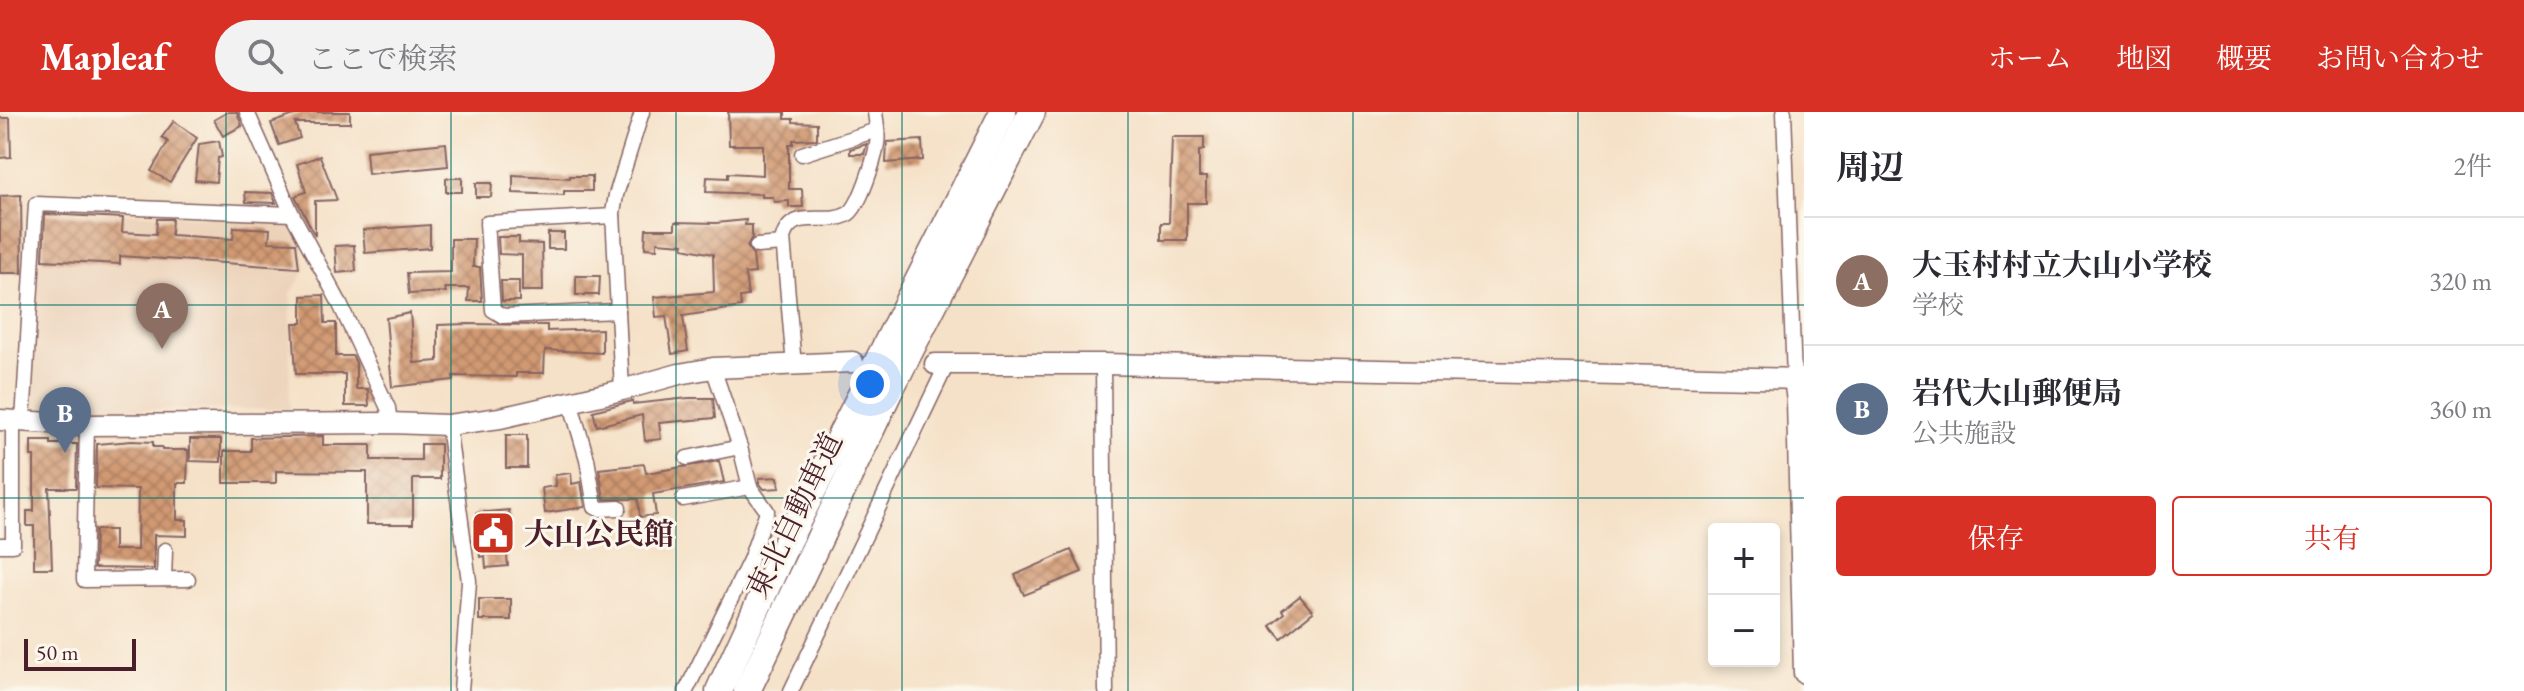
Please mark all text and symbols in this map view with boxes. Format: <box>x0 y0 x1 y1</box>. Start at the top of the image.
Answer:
search box <box>215 20 775 92</box>
text: Mapleaf <box>40 32 167 81</box>
icon: search <box>243 34 287 78</box>
text: ここで検索 <box>307 39 457 78</box>
text: ホーム <box>1988 40 2072 76</box>
text: 地図 <box>2116 40 2172 76</box>
text: 概要 <box>2216 40 2272 76</box>
text: お問い合わせ <box>2316 40 2484 76</box>
text: 周辺 <box>1836 145 1904 189</box>
text: 2件 <box>2454 149 2492 183</box>
text: 大玉村村立大山小学校 <box>1912 245 2212 284</box>
text: A <box>1853 264 1871 298</box>
text: 320 m <box>2429 264 2492 298</box>
pin: A <box>136 283 188 349</box>
text: 学校 <box>1912 288 1964 322</box>
your location <box>850 364 890 404</box>
text: 岩代大山郵便局 <box>1912 373 2122 412</box>
pin: B <box>39 387 91 453</box>
text: B <box>1854 392 1870 426</box>
text: 360 m <box>2429 392 2492 426</box>
text: 公共施設 <box>1912 416 2016 450</box>
street label: 東北自動車道 <box>737 426 851 604</box>
button: 保存 <box>1836 496 2156 576</box>
button: 共有 <box>2172 496 2492 576</box>
public building icon: 大山公民館 <box>469 509 517 557</box>
place label: 大山公民館 <box>524 514 674 553</box>
map controls <box>1708 523 1780 667</box>
button: + <box>1708 523 1780 595</box>
button: − <box>1708 595 1780 667</box>
scale bar <box>24 635 136 671</box>
text: 50 m <box>36 638 79 667</box>

